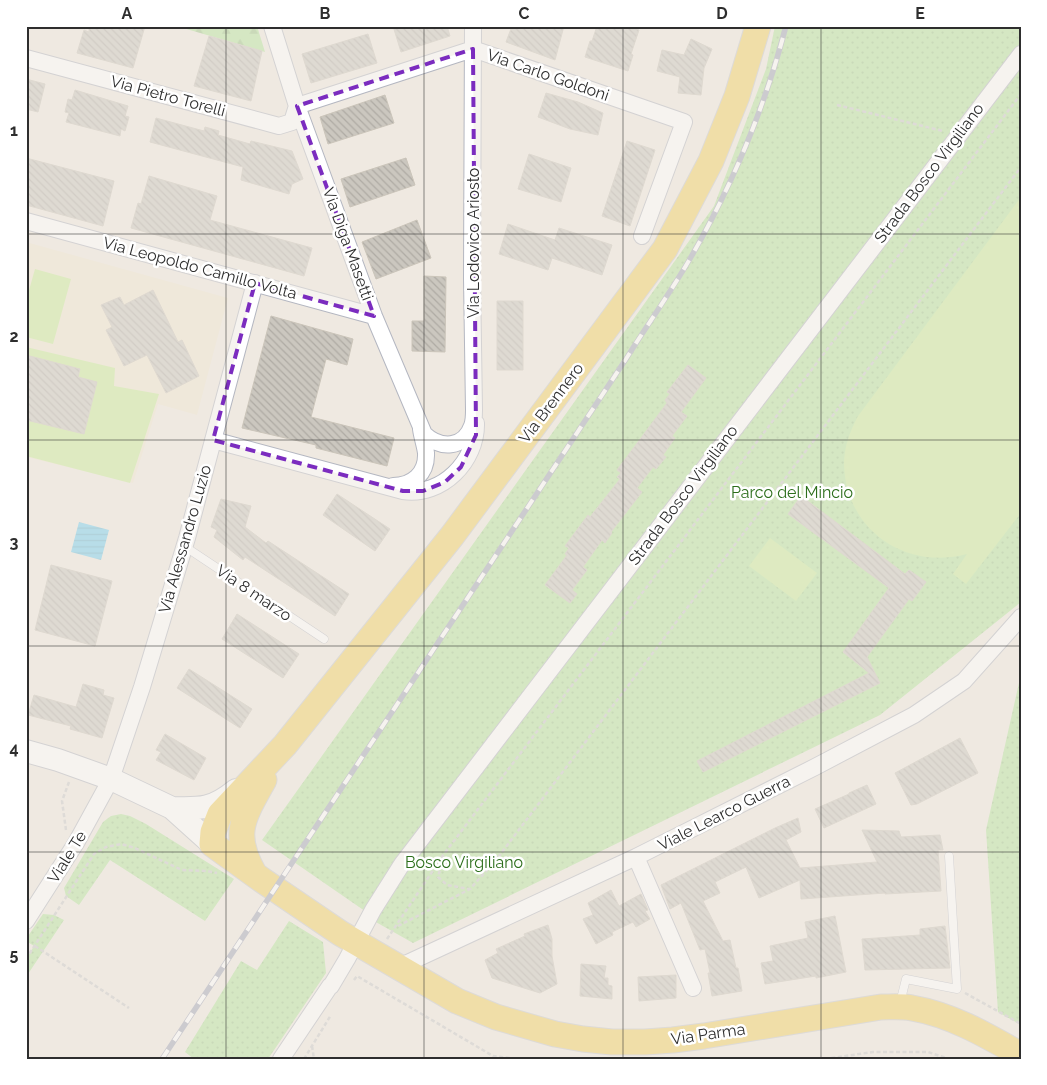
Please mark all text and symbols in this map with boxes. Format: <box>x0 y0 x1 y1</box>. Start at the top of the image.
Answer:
text: A <box>122 4 133 23</box>
text: B <box>320 4 331 23</box>
text: C <box>519 4 530 23</box>
text: D <box>716 4 728 23</box>
text: E <box>915 4 925 23</box>
street label: Via Carlo Goldoni <box>484 45 612 105</box>
street label: Via Pietro Torelli <box>108 72 228 120</box>
street label: Strada Bosco Virgiliano <box>870 99 988 247</box>
text: 1 <box>10 121 18 140</box>
street label: Via Lodovico Ariosto <box>464 168 483 318</box>
street label: Via Diga Masetti <box>319 185 377 303</box>
street label: Via Leopoldo Camillo Volta <box>101 233 299 303</box>
text: 2 <box>9 327 19 346</box>
street label: Via Brennero <box>515 359 587 447</box>
street label: Strada Bosco Virgiliano <box>624 421 742 569</box>
street label: Via Alessandro Luzio <box>155 463 215 615</box>
park label: Parco del Mincio <box>731 483 853 502</box>
text: 3 <box>10 533 19 552</box>
street label: Via 8 marzo <box>213 561 295 625</box>
text: 4 <box>9 739 19 758</box>
street label: Viale Learco Guerra <box>655 771 793 855</box>
street label: Viale Te <box>44 827 90 887</box>
park label: Bosco Virgiliano <box>405 853 523 872</box>
text: 5 <box>10 945 19 964</box>
street label: Via Parma <box>670 1019 746 1049</box>

